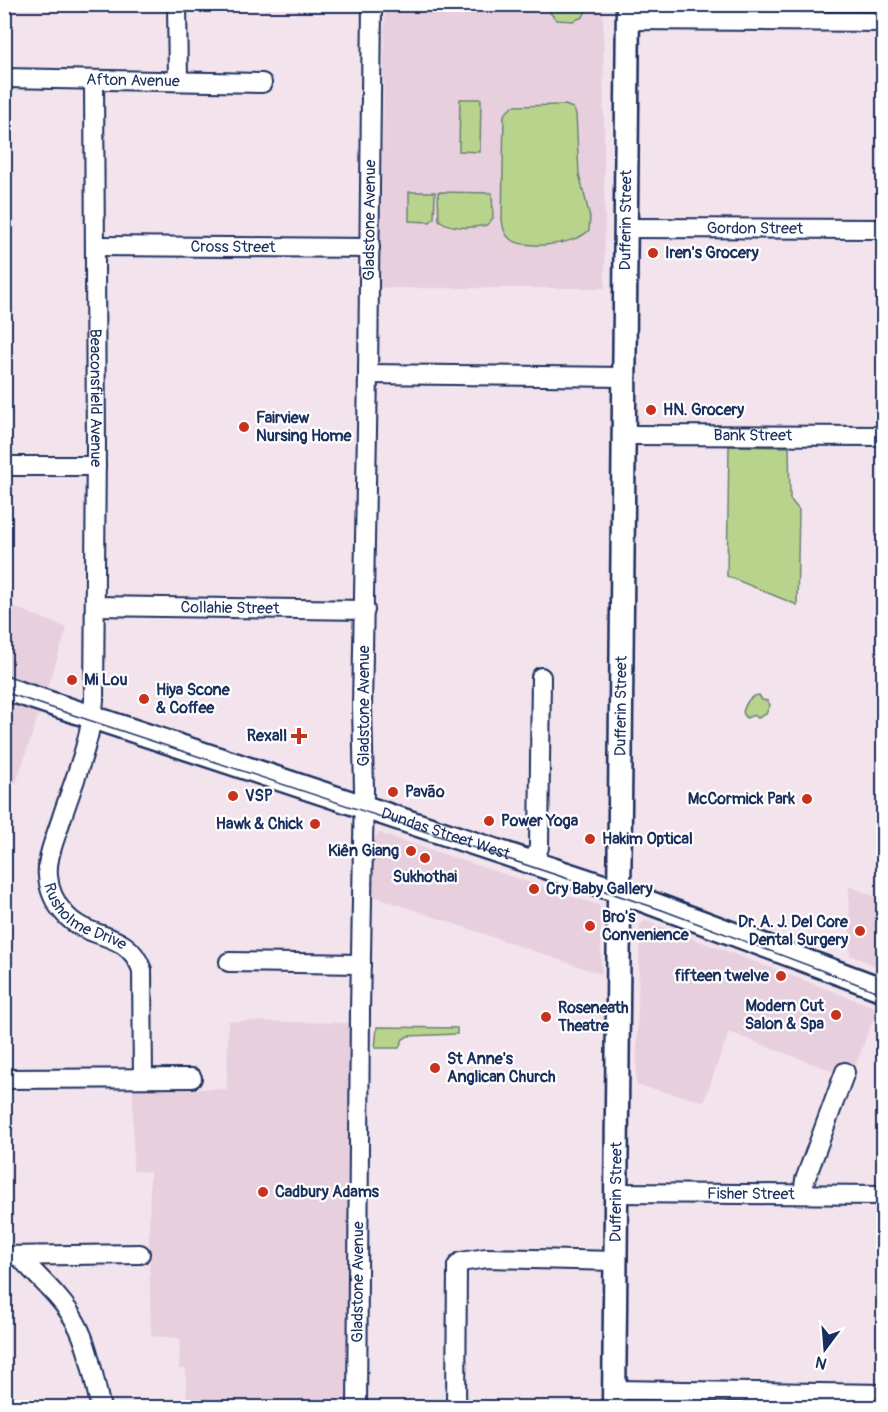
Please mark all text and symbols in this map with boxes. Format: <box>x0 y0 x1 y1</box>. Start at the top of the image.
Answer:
street label: Afton Avenue <box>86 70 180 91</box>
street label: Gladstone Avenue <box>359 159 380 281</box>
street label: Dufferin Street <box>615 169 636 270</box>
street label: Gordon Street <box>707 218 804 239</box>
street label: Cross Street <box>190 237 276 257</box>
place label: Iren's Grocery <box>665 243 759 263</box>
marker: Iren's Grocery <box>646 246 660 260</box>
street label: Beaconsfield Avenue <box>85 329 106 467</box>
place label: HN. Grocery <box>663 400 744 420</box>
marker: HN. Grocery <box>644 403 658 417</box>
place label: Fairview Nursing Home <box>256 408 352 446</box>
marker: Fairview Nursing Home <box>237 420 251 434</box>
street label: Bank Street <box>714 425 793 446</box>
street label: Collahie Street <box>180 597 280 619</box>
street label: Gladstone Avenue <box>354 645 374 767</box>
street label: Dufferin Street <box>610 655 632 756</box>
place label: Mi Lou <box>84 670 128 690</box>
marker: Mi Lou <box>65 673 79 687</box>
place label: Hiya Scone & Coffee <box>156 680 231 718</box>
marker: Hiya Scone & Coffee <box>137 692 151 706</box>
place label: Rexall <box>247 726 287 746</box>
marker: Rexall <box>292 729 306 743</box>
place label: Pavão <box>405 782 445 802</box>
marker: Pavão <box>386 785 400 799</box>
place label: VSP <box>245 786 273 806</box>
marker: VSP <box>226 789 240 803</box>
place label: McCormick Park <box>688 789 795 809</box>
marker: McCormick Park <box>800 792 814 806</box>
street label: Dundas Street West <box>378 803 513 865</box>
place label: Power Yoga <box>501 811 579 831</box>
place label: Hawk & Chick <box>216 814 303 834</box>
marker: Power Yoga <box>482 814 496 828</box>
marker: Hawk & Chick <box>308 817 322 831</box>
place label: Hakim Optical <box>602 829 693 849</box>
marker: Hakim Optical <box>583 832 597 846</box>
place label: Kiên Giang <box>328 841 399 861</box>
marker: Kiên Giang <box>404 844 418 858</box>
marker: Sukhothai <box>418 851 432 865</box>
place label: Sukhothai <box>393 867 457 887</box>
place label: Cry Baby Gallery <box>546 879 653 899</box>
street label: Rusholme Drive <box>39 880 131 955</box>
marker: Cry Baby Gallery <box>527 882 541 896</box>
place label: Bro's Convenience <box>602 907 690 945</box>
place label: Dr. A. J. Del Core Dental Surgery <box>738 912 849 950</box>
marker: Bro's Convenience <box>583 919 597 933</box>
marker: Dr. A. J. Del Core Dental Surgery <box>853 924 867 938</box>
place label: fifteen twelve <box>675 966 770 986</box>
marker: fifteen twelve <box>774 969 788 983</box>
place label: Modern Cut Salon & Spa <box>745 996 825 1034</box>
place label: Roseneath Theatre <box>557 998 629 1036</box>
marker: Modern Cut Salon & Spa <box>829 1008 843 1022</box>
marker: Roseneath Theatre <box>539 1010 553 1024</box>
place label: St Anne's Anglican Church <box>447 1049 556 1087</box>
marker: St Anne's Anglican Church <box>428 1061 442 1075</box>
street label: Dufferin Street <box>606 1141 627 1242</box>
place label: Cadbury Adams <box>275 1182 380 1202</box>
street label: Fisher Street <box>707 1184 795 1204</box>
marker: Cadbury Adams <box>256 1185 270 1199</box>
street label: Gladstone Avenue <box>347 1221 368 1343</box>
north arrow <box>795 1319 855 1379</box>
text: N <box>813 1351 829 1374</box>

